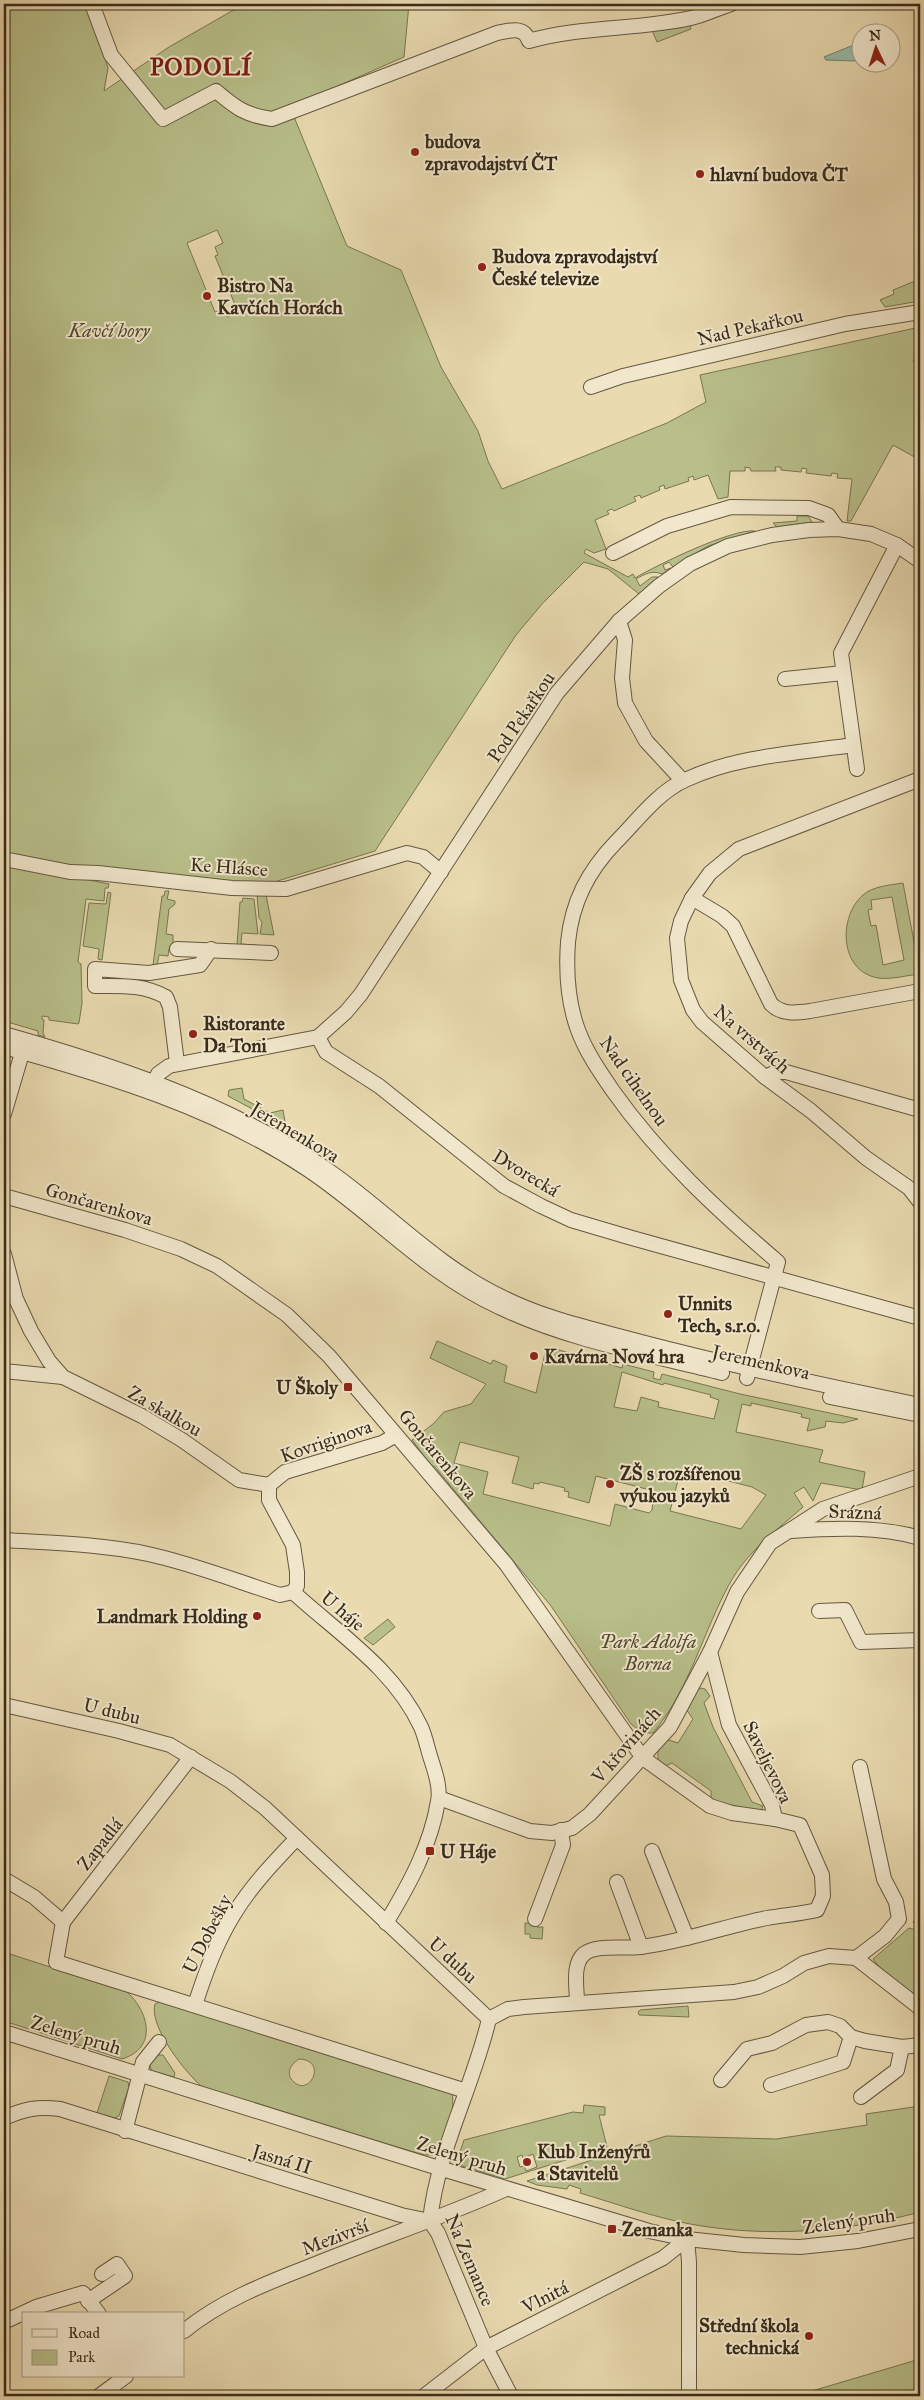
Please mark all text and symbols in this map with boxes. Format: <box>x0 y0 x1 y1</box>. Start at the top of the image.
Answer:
north arrow <box>852 22 902 72</box>
text: N <box>869 27 882 44</box>
district label: PODOLÍ <box>150 51 253 82</box>
place label: budova zpravodajství ČT <box>424 130 557 176</box>
marker: budova zpravodajství ČT <box>409 146 421 158</box>
place label: hlavní budova ČT <box>709 162 848 186</box>
marker: hlavní budova ČT <box>694 168 706 180</box>
place label: Budova zpravodajství České televize <box>492 245 659 290</box>
marker: Budova zpravodajství České televize <box>476 261 488 273</box>
place label: Bistro Na Kavčích Horách <box>217 274 343 319</box>
marker: Bistro Na Kavčích Horách <box>201 290 213 302</box>
street label: Nad Pekařkou <box>695 304 805 350</box>
park label: Kavčí hory <box>67 319 150 342</box>
street label: Pod Pekařkou <box>482 667 560 767</box>
street label: Ke Hlásce <box>189 853 269 881</box>
street label: Na vrstvách <box>709 1000 795 1079</box>
place label: Ristorante Da Toni <box>203 1012 285 1057</box>
marker: Ristorante Da Toni <box>187 1028 199 1040</box>
street label: Nad cihelnou <box>595 1032 673 1130</box>
street label: Jeremenkova <box>244 1095 344 1169</box>
street label: Dvorecká <box>489 1144 564 1202</box>
street label: Gončarenkova <box>43 1178 156 1231</box>
place label: Unnits Tech, s.r.o. <box>677 1292 760 1337</box>
marker: Unnits Tech, s.r.o. <box>662 1308 674 1320</box>
street label: Jeremenkova <box>708 1339 813 1386</box>
place label: Kavárna Nová hra <box>544 1345 685 1368</box>
marker: Kavárna Nová hra <box>528 1350 540 1362</box>
place label: U Školy <box>276 1375 339 1400</box>
street label: Za skalkou <box>124 1381 206 1441</box>
marker: U Školy <box>342 1381 354 1393</box>
street label: Gončarenkova <box>394 1404 483 1504</box>
street label: Kovriginova <box>277 1414 376 1468</box>
place label: ZŠ s rozšířenou výukou jazyků <box>619 1461 741 1508</box>
marker: ZŠ s rozšířenou výukou jazyků <box>604 1478 616 1490</box>
street label: Srázná <box>828 1500 883 1524</box>
street label: U háje <box>316 1586 370 1636</box>
place label: Landmark Holding <box>96 1605 248 1629</box>
marker: Landmark Holding <box>251 1610 263 1622</box>
park label: Park Adolfa Borna <box>600 1630 696 1675</box>
street label: U dubu <box>81 1693 143 1729</box>
street label: V křovinách <box>586 1702 666 1789</box>
street label: Saveljevova <box>738 1717 798 1808</box>
street label: Zapadlá <box>72 1812 128 1875</box>
place label: U Háje <box>440 1840 496 1864</box>
marker: U Háje <box>424 1845 436 1857</box>
street label: U Dobešky <box>177 1890 237 1977</box>
street label: U dubu <box>424 1932 482 1988</box>
street label: Zelený pruh <box>28 2010 124 2060</box>
street label: Zelený pruh <box>414 2131 510 2181</box>
street label: Jasná II <box>247 2139 314 2180</box>
place label: Klub Inženýrů a Stavitelů <box>537 2140 651 2185</box>
marker: Klub Inženýrů a Stavitelů <box>521 2156 533 2168</box>
street label: Zelený pruh <box>801 2203 897 2239</box>
street label: Na Zemance <box>440 2211 500 2310</box>
street label: Mezivrší <box>298 2214 372 2260</box>
place label: Zemanka <box>622 2218 694 2241</box>
marker: Zemanka <box>606 2223 618 2235</box>
street label: Vlnitá <box>517 2275 573 2319</box>
legend <box>22 2312 185 2378</box>
place label: Střední škola technická <box>699 2314 800 2359</box>
text: Road <box>68 2324 100 2342</box>
marker: Střední škola technická <box>803 2330 815 2342</box>
text: Park <box>68 2348 95 2366</box>

